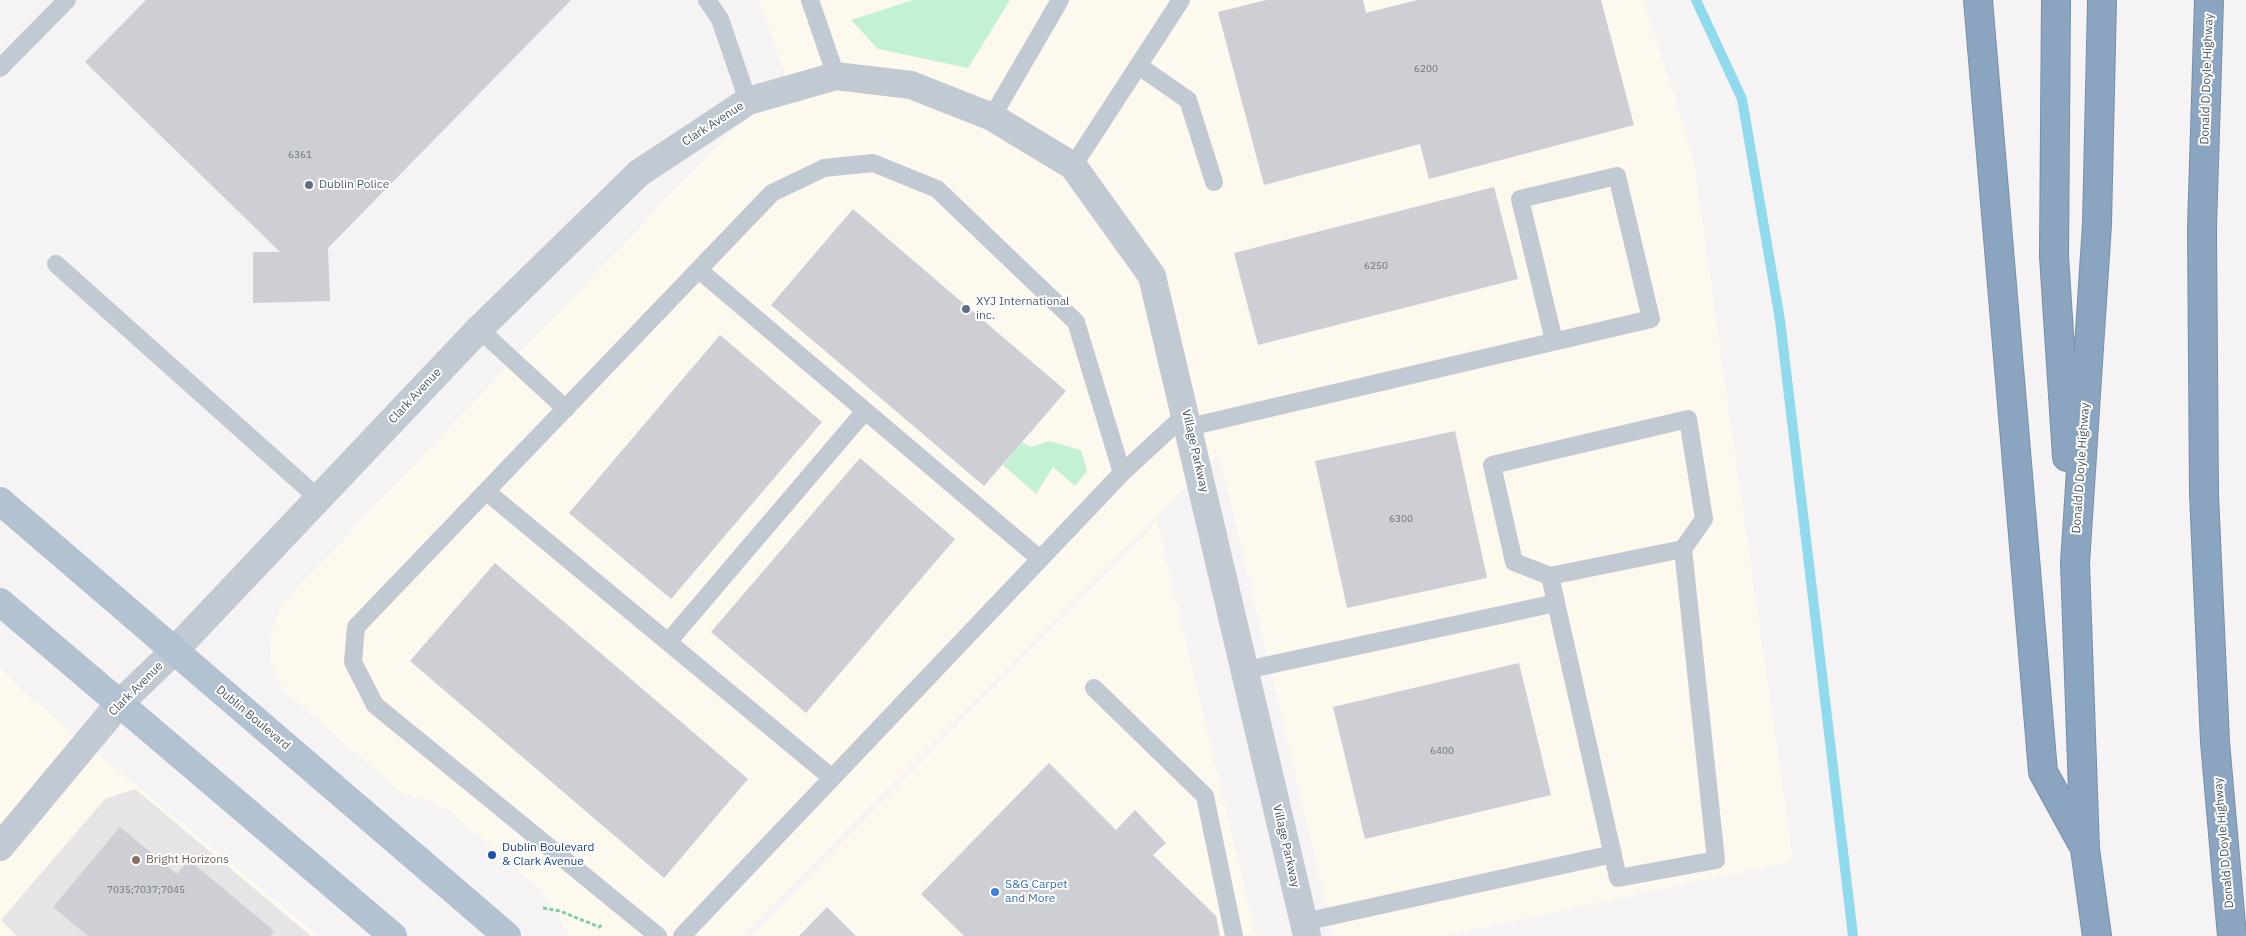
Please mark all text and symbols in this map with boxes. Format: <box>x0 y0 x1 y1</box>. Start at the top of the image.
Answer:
street label: Donald D Doyle Highway <box>2198 13 2216 145</box>
house number: 6200 <box>1414 63 1438 75</box>
street label: Clark Avenue <box>679 99 747 149</box>
house number: 6361 <box>288 149 312 161</box>
place label: Dublin Police <box>319 178 389 192</box>
marker: Dublin Police <box>303 179 315 191</box>
house number: 6250 <box>1364 260 1388 272</box>
place label: XYJ International inc. <box>976 295 1069 323</box>
marker: XYJ International inc. <box>960 303 972 315</box>
street label: Clark Avenue <box>386 365 444 427</box>
street label: Donald D Doyle Highway <box>2069 402 2093 534</box>
street label: Village Parkway <box>1178 408 1212 494</box>
house number: 6300 <box>1389 513 1413 525</box>
street label: Clark Avenue <box>106 659 166 719</box>
street label: Dublin Boulevard <box>213 683 293 753</box>
house number: 6400 <box>1430 745 1454 757</box>
street label: Donald D Doyle Highway <box>2211 777 2237 909</box>
street label: Village Parkway <box>1269 803 1303 889</box>
place label: Dublin Boulevard & Clark Avenue <box>502 841 594 869</box>
marker: Dublin Boulevard & Clark Avenue <box>486 849 498 861</box>
place label: Bright Horizons <box>146 853 229 867</box>
marker: Bright Horizons <box>130 854 142 866</box>
place label: S&G Carpet and More <box>1005 878 1067 906</box>
house number: 7035;7037;7045 <box>107 884 185 896</box>
marker: S&G Carpet and More <box>989 886 1001 898</box>

